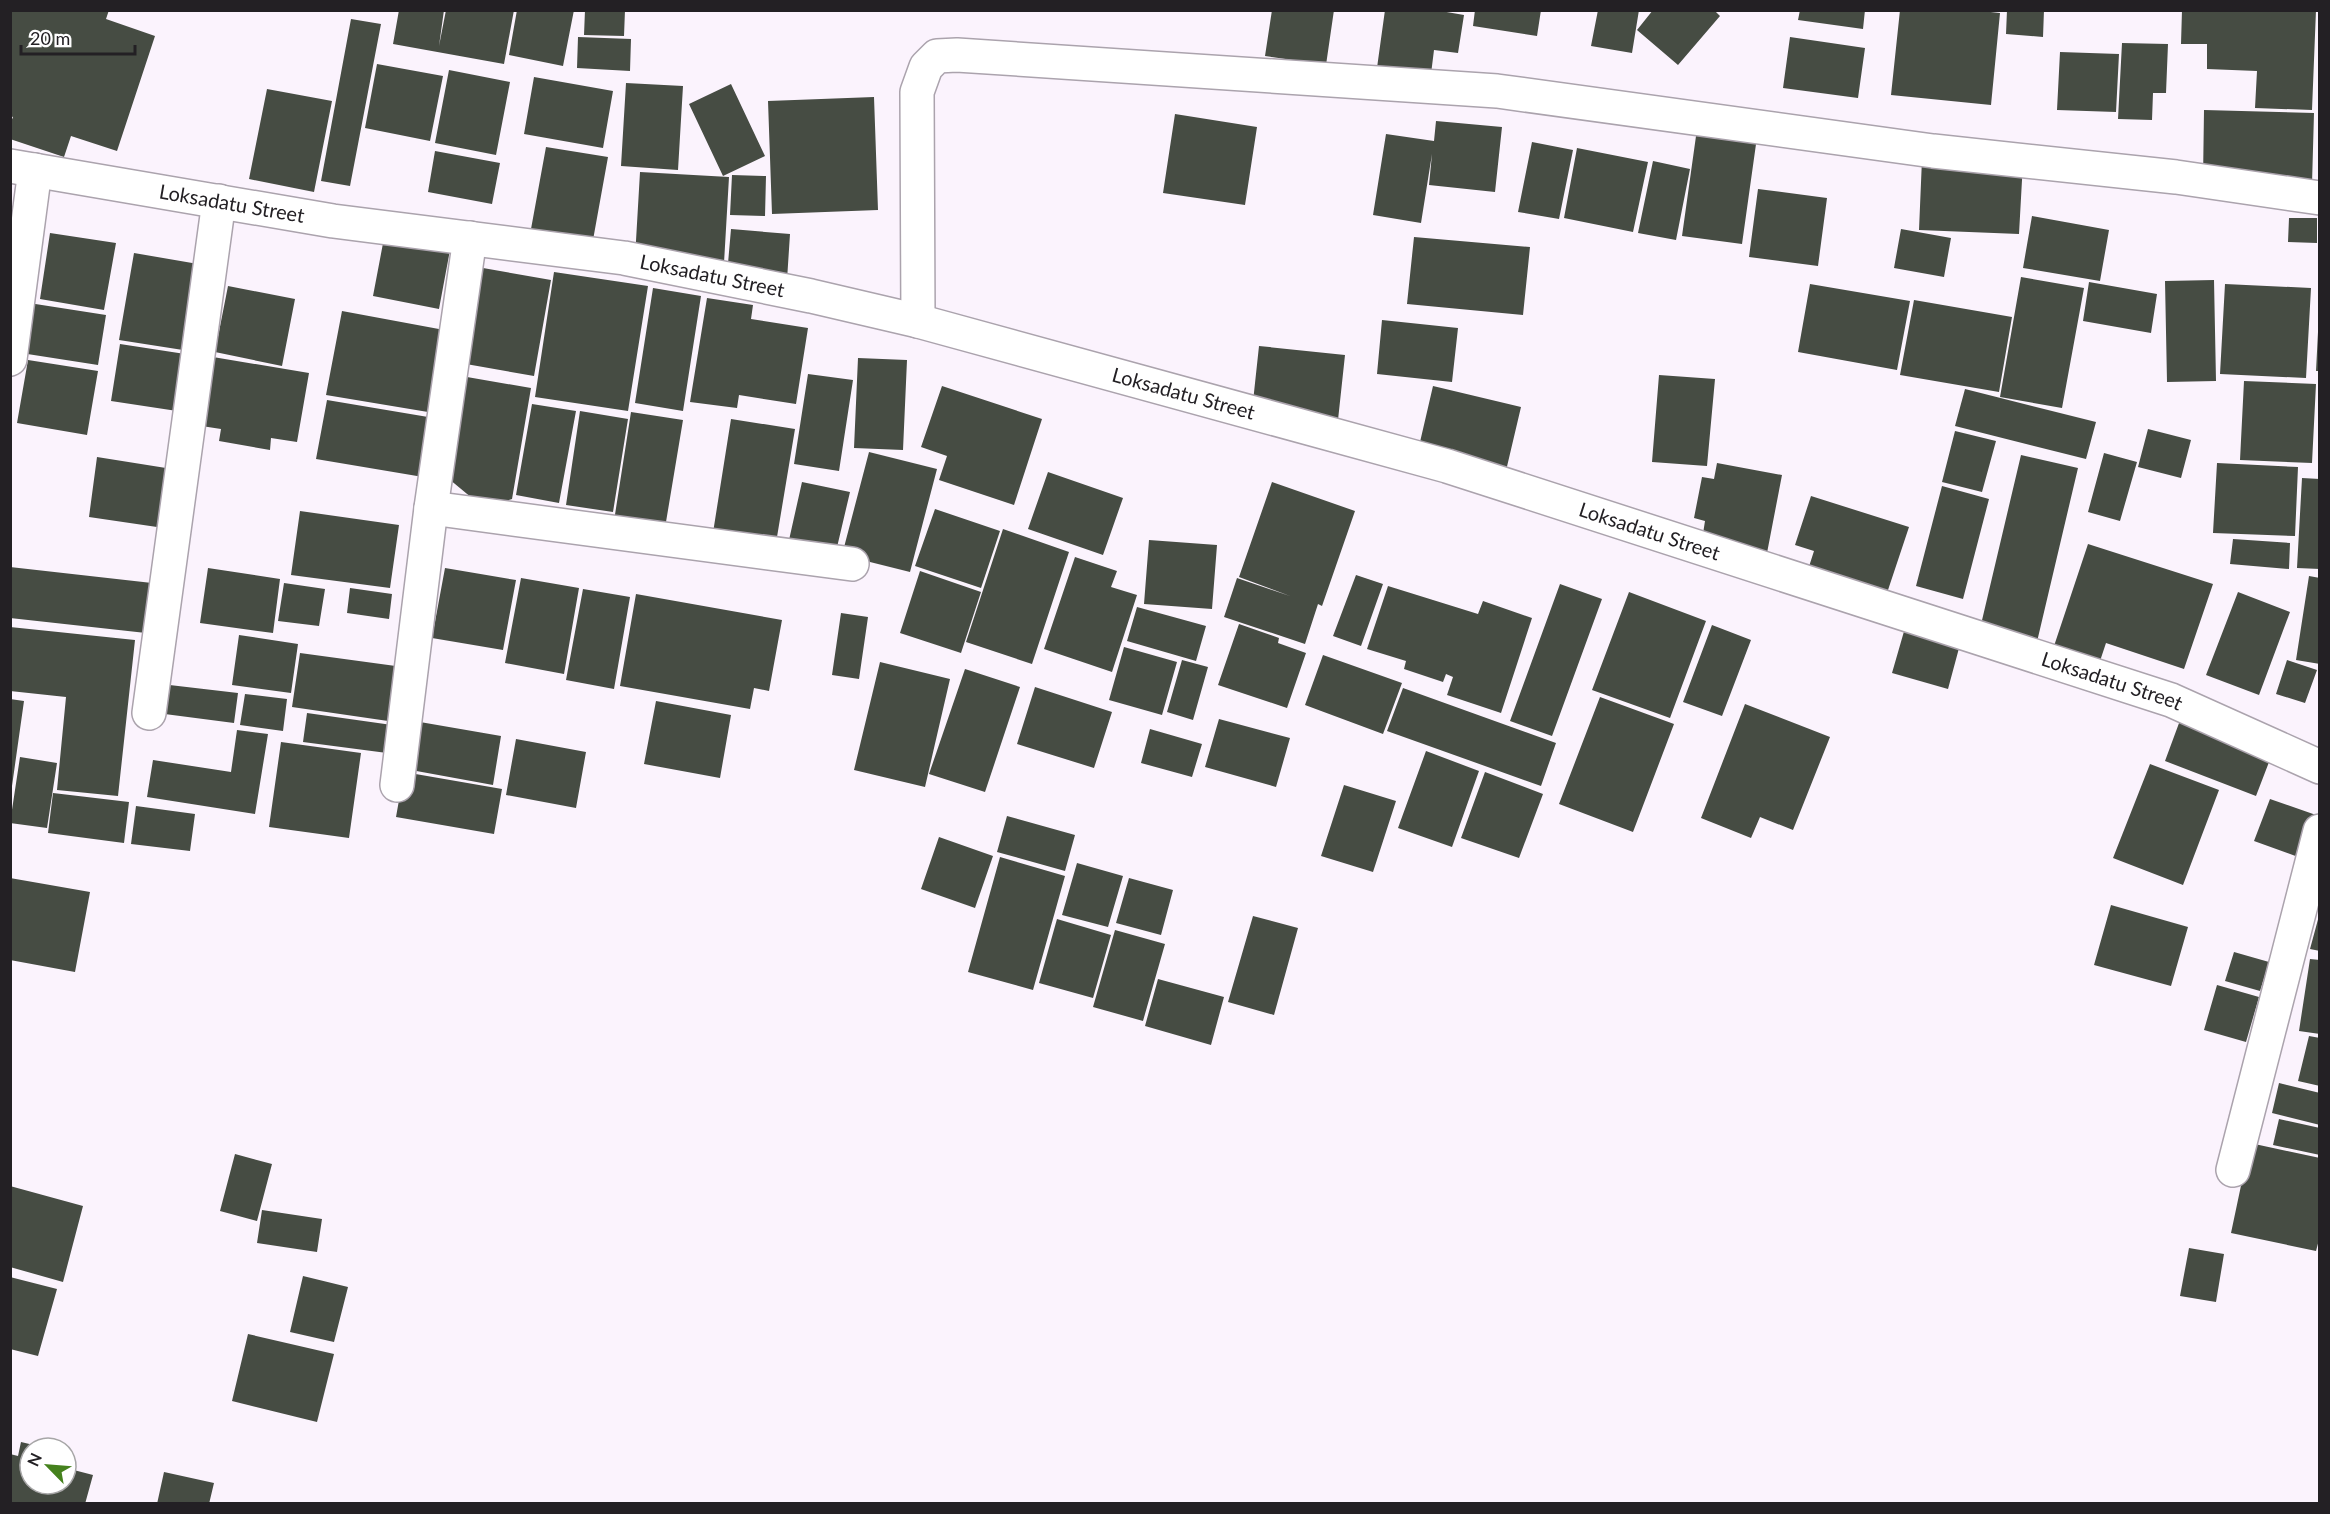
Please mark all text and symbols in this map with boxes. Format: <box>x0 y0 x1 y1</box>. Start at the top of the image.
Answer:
scale bar <box>21 18 135 56</box>
text: 20 m <box>30 27 70 49</box>
street label: Loksadatu Street <box>158 179 306 227</box>
street label: Loksadatu Street <box>638 249 787 301</box>
street label: Loksadatu Street <box>1110 362 1258 424</box>
street label: Loksadatu Street <box>1576 496 1723 564</box>
street label: Loksadatu Street <box>2039 646 2187 715</box>
north arrow <box>18 1436 78 1496</box>
text: N <box>23 1450 45 1469</box>

